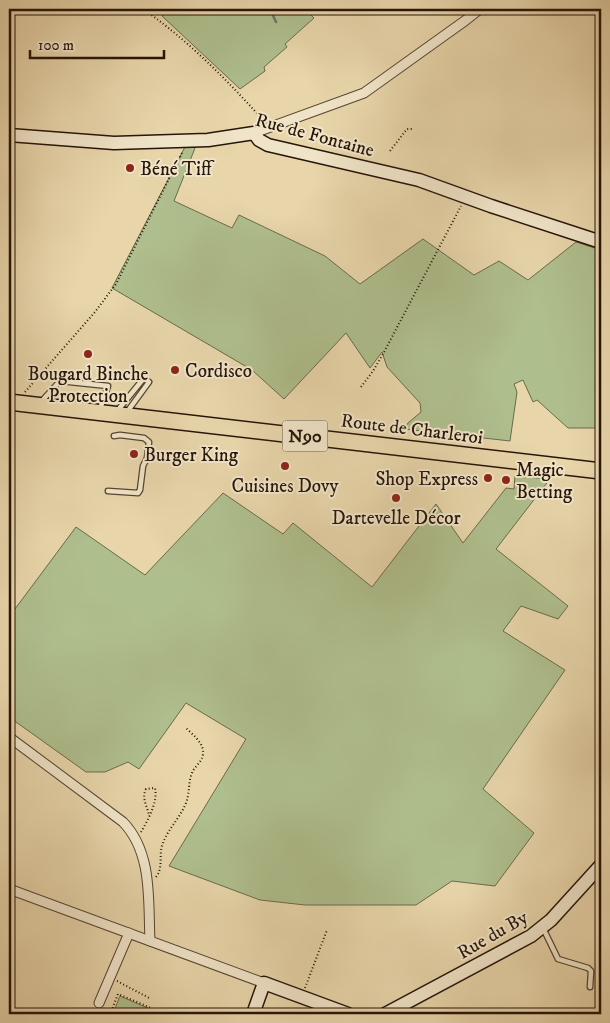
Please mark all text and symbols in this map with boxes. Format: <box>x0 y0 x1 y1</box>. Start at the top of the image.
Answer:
scale bar <box>30 28 164 60</box>
text: 100 m <box>38 36 74 55</box>
street label: Rue de Fontaine <box>253 109 377 162</box>
place label: Béné Tiff <box>140 158 215 181</box>
marker: Béné Tiff <box>124 162 136 174</box>
marker: Bougard Binche Protection <box>82 348 94 360</box>
place label: Cordisco <box>185 360 252 383</box>
place label: Bougard Binche Protection <box>28 363 149 408</box>
marker: Cordisco <box>169 364 181 376</box>
street label: Route de Charleroi <box>340 409 484 450</box>
road number: N90 <box>282 421 328 452</box>
place label: Burger King <box>144 444 239 467</box>
marker: Burger King <box>128 448 140 460</box>
place label: Magic Betting <box>516 459 573 504</box>
marker: Cuisines Dovy <box>279 460 291 472</box>
place label: Shop Express <box>375 468 478 491</box>
marker: Shop Express <box>482 472 494 484</box>
marker: Magic Betting <box>500 474 512 486</box>
place label: Cuisines Dovy <box>232 475 339 498</box>
marker: Dartevelle Décor <box>390 492 402 504</box>
place label: Dartevelle Décor <box>331 507 461 530</box>
street label: Rue du By <box>453 905 533 965</box>

